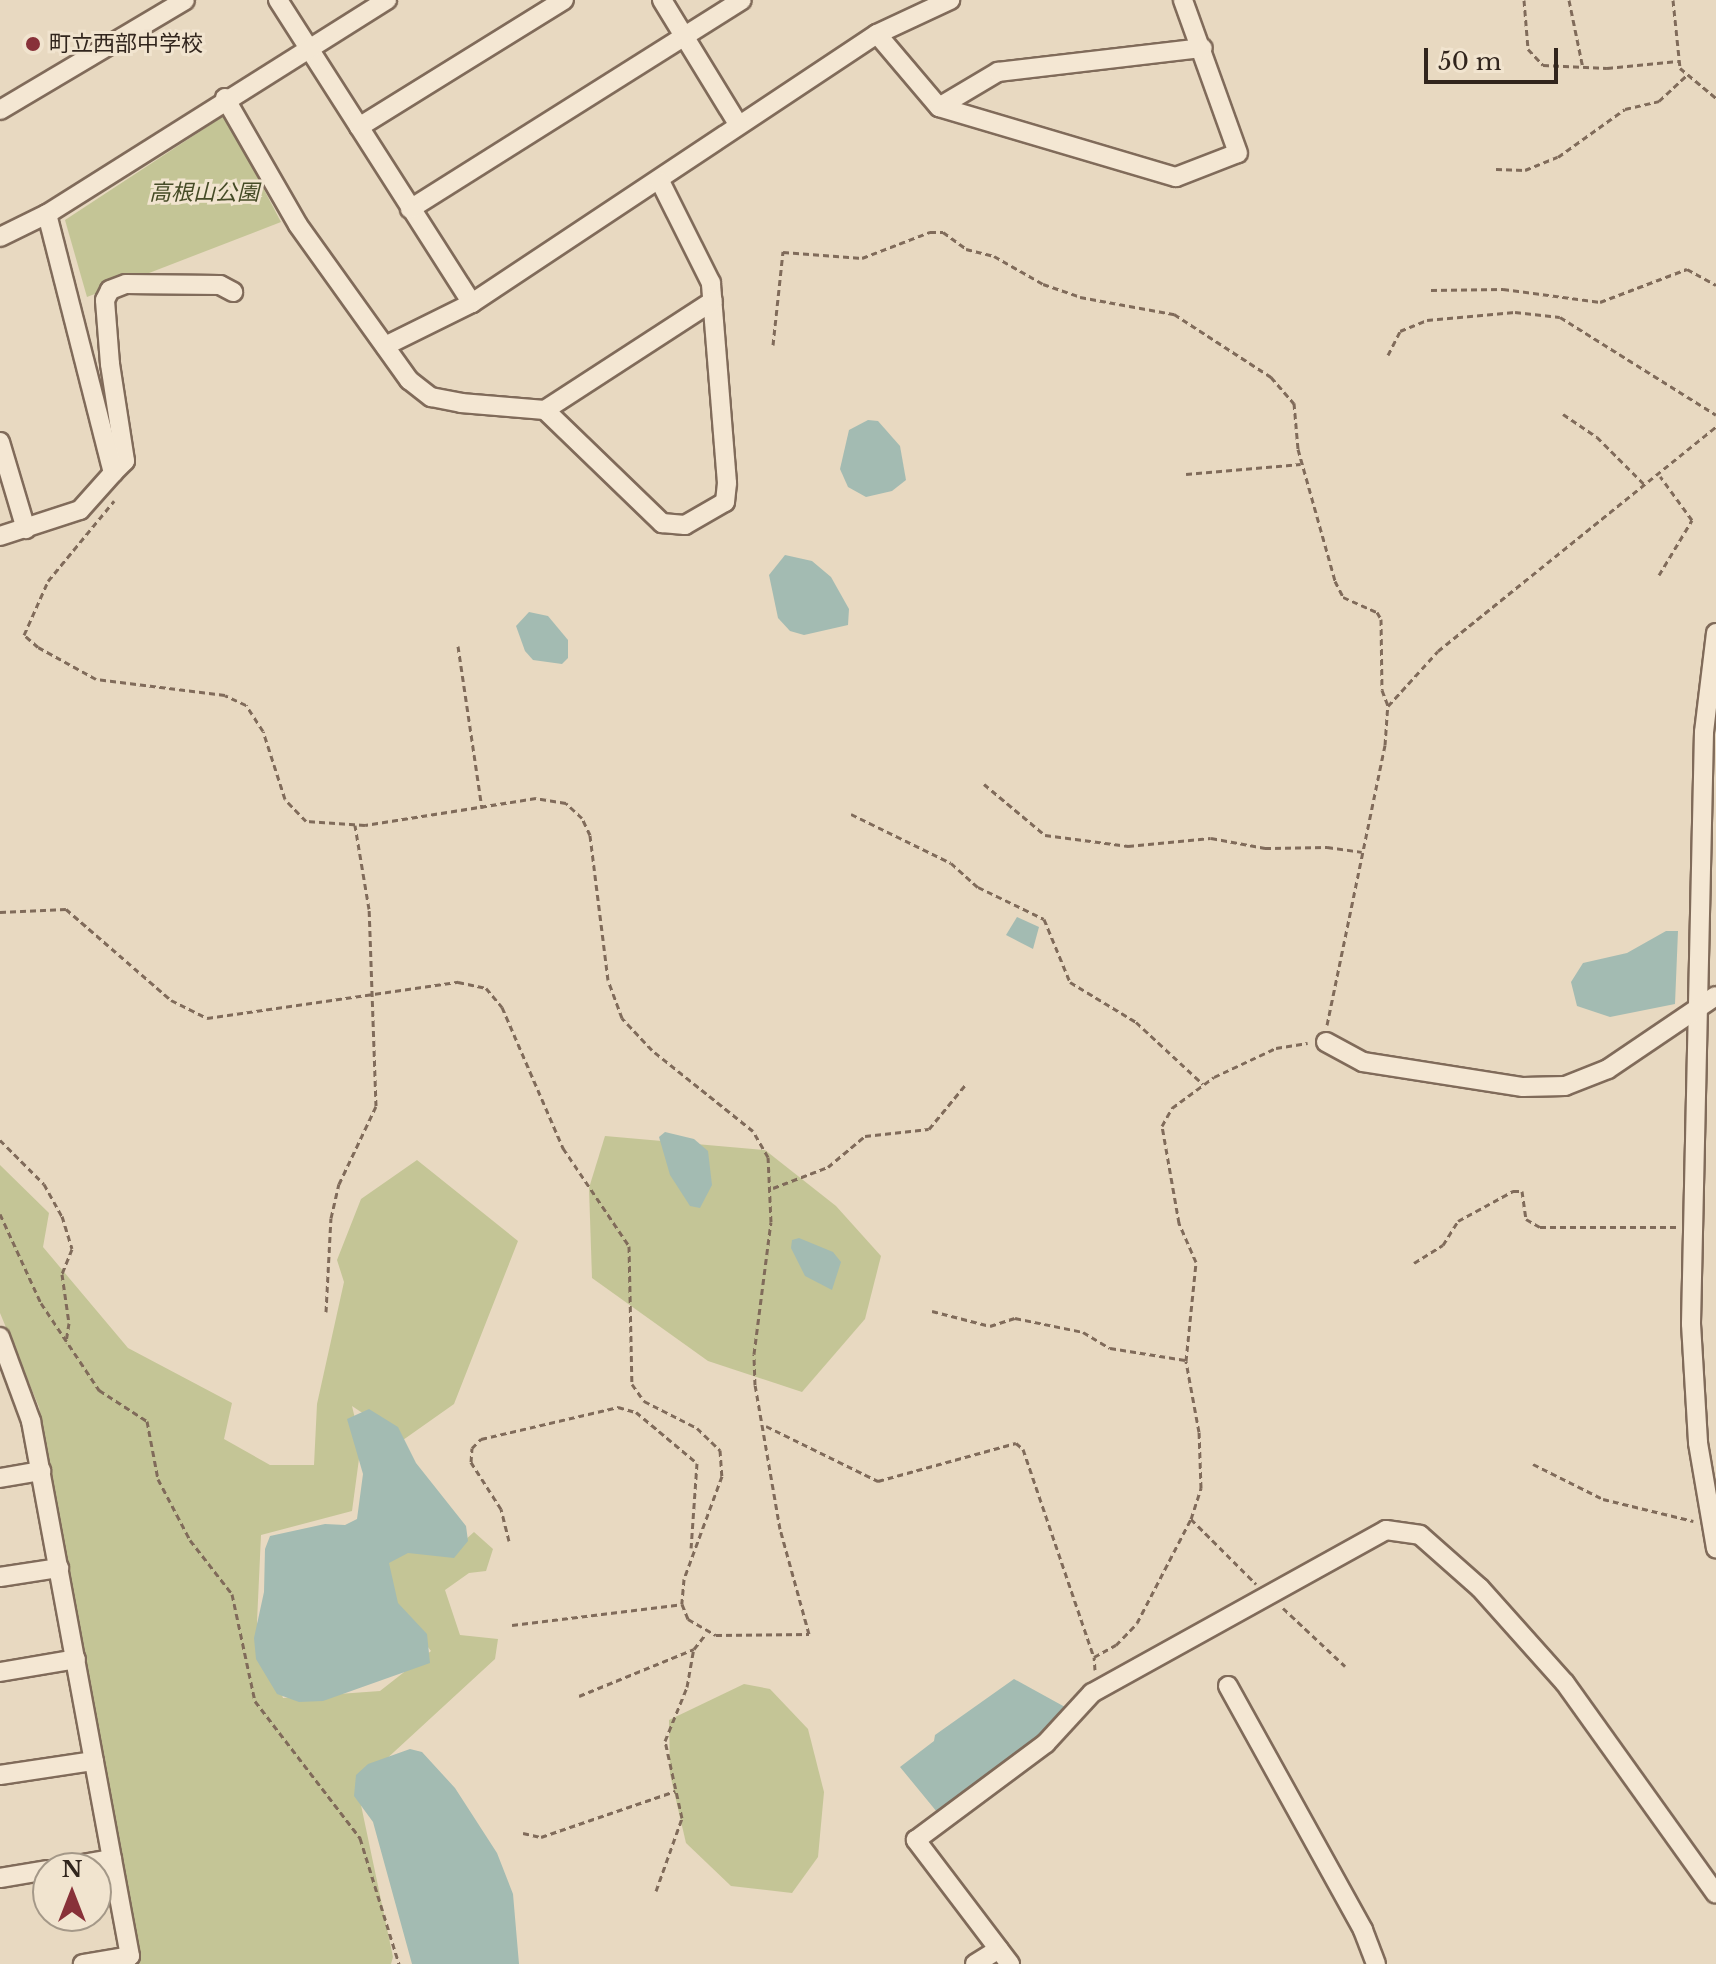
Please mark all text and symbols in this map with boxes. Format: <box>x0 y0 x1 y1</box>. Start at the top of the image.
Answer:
place label: 町立西部中学校 <box>49 31 203 57</box>
scale bar <box>1428 32 1562 82</box>
marker: 町立西部中学校 <box>24 35 42 53</box>
text: 50 m <box>1438 47 1501 76</box>
park label: 高根山公園 <box>149 180 259 206</box>
north arrow <box>32 1852 112 1932</box>
text: N <box>62 1856 82 1883</box>

